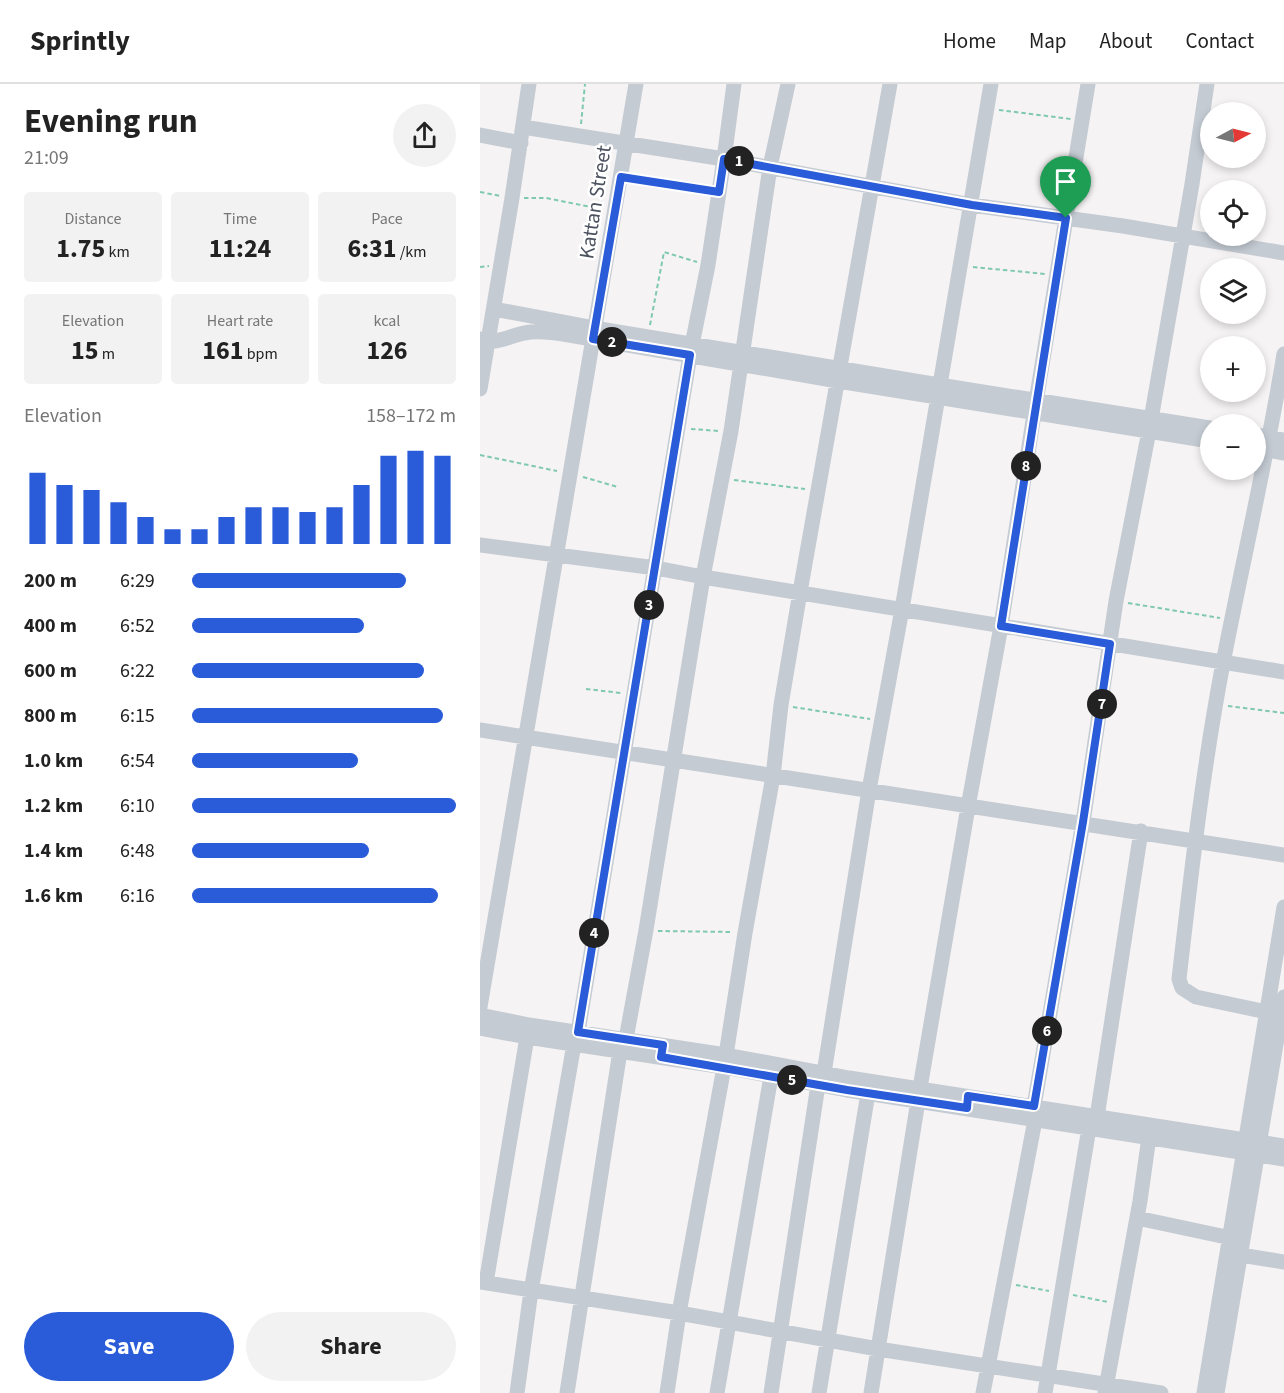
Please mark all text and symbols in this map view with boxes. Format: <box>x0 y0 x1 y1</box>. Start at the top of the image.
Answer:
text: Sprintly <box>30 21 130 61</box>
text: Home <box>943 26 996 56</box>
text: Map <box>1029 26 1067 56</box>
text: About <box>1100 26 1152 56</box>
text: Contact <box>1185 26 1254 56</box>
text: Evening run <box>24 98 198 145</box>
north arrow <box>1200 102 1266 168</box>
map controls <box>1200 102 1266 480</box>
button: share <box>393 104 456 167</box>
street label: Kattan Street <box>571 143 619 261</box>
text: 21:09 <box>24 144 69 172</box>
pin: 1 <box>724 146 754 176</box>
text: 1 <box>735 150 743 172</box>
pin <box>1040 156 1091 218</box>
icon: arrive <box>1049 165 1082 198</box>
button: locate <box>1200 180 1266 246</box>
text: Distance <box>65 208 121 230</box>
text: Time <box>223 208 257 230</box>
text: Pace <box>371 208 403 230</box>
text: 1.75 <box>56 230 105 267</box>
text: 11:24 <box>209 230 271 267</box>
text: 6:31 <box>348 230 397 267</box>
text: km <box>105 241 130 263</box>
text: /km <box>397 241 426 263</box>
button: layers <box>1200 258 1266 324</box>
text: Elevation <box>62 310 124 332</box>
text: Heart rate <box>207 310 273 332</box>
text: kcal <box>374 310 400 332</box>
pin: 2 <box>597 327 627 357</box>
text: 2 <box>608 331 616 353</box>
text: 15 <box>71 332 99 369</box>
text: 161 <box>202 332 243 369</box>
text: 126 <box>366 332 408 369</box>
button: + <box>1200 336 1266 402</box>
text: m <box>99 343 115 365</box>
text: bpm <box>243 343 278 365</box>
text: Elevation <box>24 402 102 430</box>
text: 158–172 m <box>366 402 456 430</box>
button: − <box>1200 414 1266 480</box>
pin: 8 <box>1011 451 1041 481</box>
text: 8 <box>1022 455 1030 477</box>
text: 200 m <box>24 567 77 595</box>
text: 6:29 <box>120 567 155 595</box>
pin: 3 <box>634 590 664 620</box>
text: 3 <box>645 594 653 616</box>
text: 400 m <box>24 612 77 640</box>
text: 6:52 <box>120 612 155 640</box>
text: 600 m <box>24 657 77 685</box>
text: 6:22 <box>120 657 155 685</box>
pin: 7 <box>1087 689 1117 719</box>
text: 7 <box>1098 693 1106 715</box>
text: 800 m <box>24 702 77 730</box>
text: 6:15 <box>120 702 155 730</box>
text: 1.0 km <box>24 747 83 775</box>
text: 6:54 <box>120 747 155 775</box>
text: 1.2 km <box>24 792 83 820</box>
text: 6:10 <box>120 792 155 820</box>
text: 1.4 km <box>24 837 83 865</box>
text: 6:48 <box>120 837 155 865</box>
text: 1.6 km <box>24 882 83 910</box>
text: 6:16 <box>120 882 155 910</box>
pin: 4 <box>579 918 609 948</box>
text: 4 <box>590 922 598 944</box>
pin: 6 <box>1032 1016 1062 1046</box>
text: 6 <box>1043 1020 1051 1042</box>
pin: 5 <box>777 1065 807 1095</box>
text: 5 <box>788 1069 796 1091</box>
button: Save <box>24 1312 234 1381</box>
button: Share <box>246 1312 456 1381</box>

